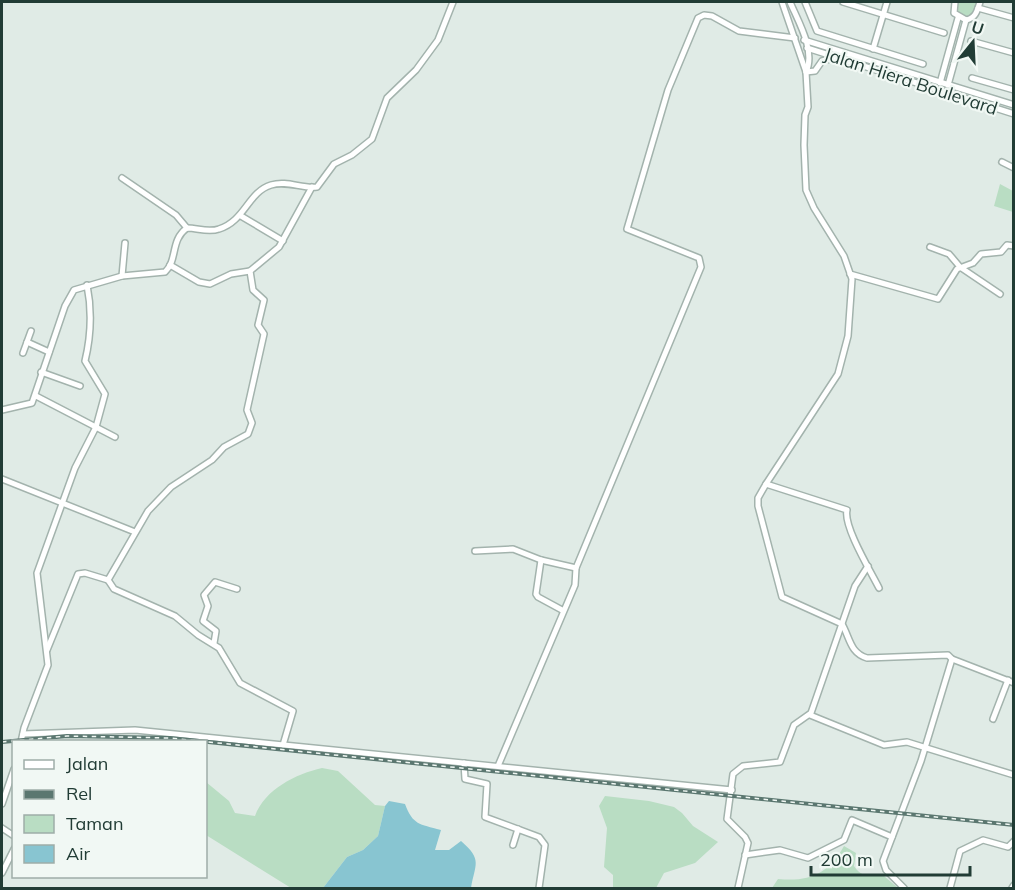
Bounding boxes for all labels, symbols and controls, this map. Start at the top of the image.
north arrow [943,12,1003,72]
text: U [969,16,986,39]
street label: Jalan Hiera Boulevard [821,42,1001,120]
legend [12,740,207,878]
text: Jalan [66,752,108,775]
text: Rel [66,782,92,805]
text: Taman [66,812,123,835]
scale bar [811,839,970,877]
text: Air [66,842,91,865]
text: 200 m [820,848,873,871]

